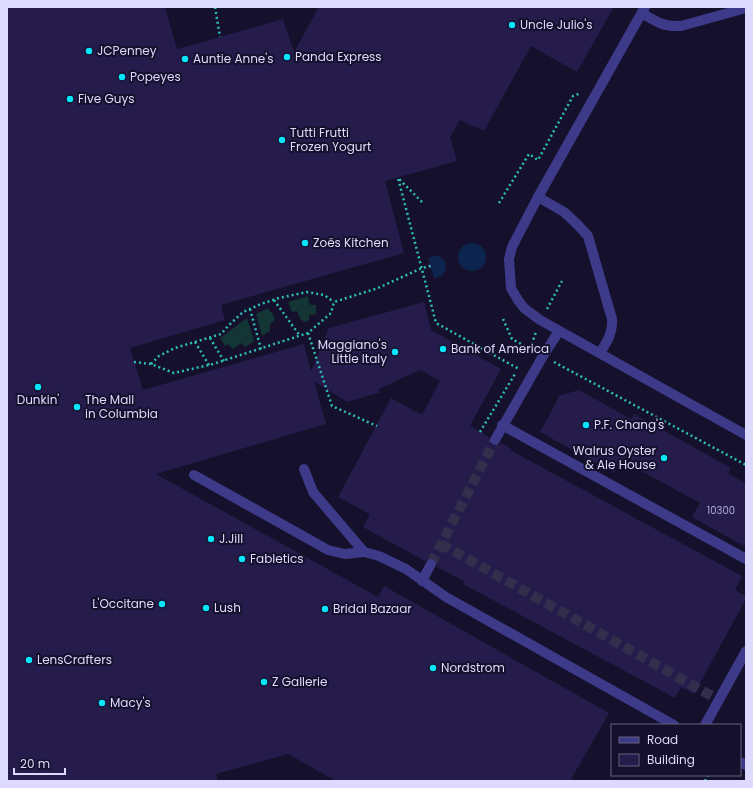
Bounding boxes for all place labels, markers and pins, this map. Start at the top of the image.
place label: Uncle Julio's [520,16,592,33]
marker: Uncle Julio's [507,20,517,30]
place label: JCPenney [97,42,157,59]
marker: JCPenney [84,46,94,56]
place label: Panda Express [295,48,382,65]
place label: Auntie Anne's [193,50,273,67]
marker: Panda Express [282,52,292,62]
marker: Auntie Anne's [180,54,190,64]
place label: Popeyes [130,68,181,85]
marker: Popeyes [117,72,127,82]
place label: Five Guys [78,90,134,107]
marker: Five Guys [65,94,75,104]
place label: Tutti Frutti Frozen Yogurt [290,124,371,155]
marker: Tutti Frutti Frozen Yogurt [277,135,287,145]
place label: Zoës Kitchen [313,234,389,251]
marker: Zoës Kitchen [300,238,310,248]
place label: Maggiano's Little Italy [318,336,387,367]
place label: Bank of America [451,340,549,357]
marker: Bank of America [438,344,448,354]
marker: Maggiano's Little Italy [390,347,400,357]
marker: Dunkin' [33,382,43,392]
place label: Dunkin' [17,391,59,408]
place label: The Mall in Columbia [85,391,158,422]
marker: The Mall in Columbia [72,402,82,412]
place label: P.F. Chang's [594,416,664,433]
marker: P.F. Chang's [581,420,591,430]
place label: Walrus Oyster & Ale House [573,442,657,473]
marker: Walrus Oyster & Ale House [659,453,669,463]
place label: J.Jill [219,530,243,547]
marker: J.Jill [206,534,216,544]
place label: Fabletics [250,550,304,567]
marker: Fabletics [237,554,247,564]
place label: L'Occitane [92,595,154,612]
marker: L'Occitane [157,599,167,609]
place label: Lush [214,599,241,616]
place label: Bridal Bazaar [333,600,412,617]
marker: Lush [201,603,211,613]
marker: Bridal Bazaar [320,604,330,614]
place label: LensCrafters [37,651,112,668]
marker: LensCrafters [24,655,34,665]
place label: Nordstrom [441,659,505,676]
marker: Nordstrom [428,663,438,673]
place label: Z Gallerie [272,673,327,690]
marker: Z Gallerie [259,677,269,687]
place label: Macy's [110,694,151,711]
marker: Macy's [97,698,107,708]

